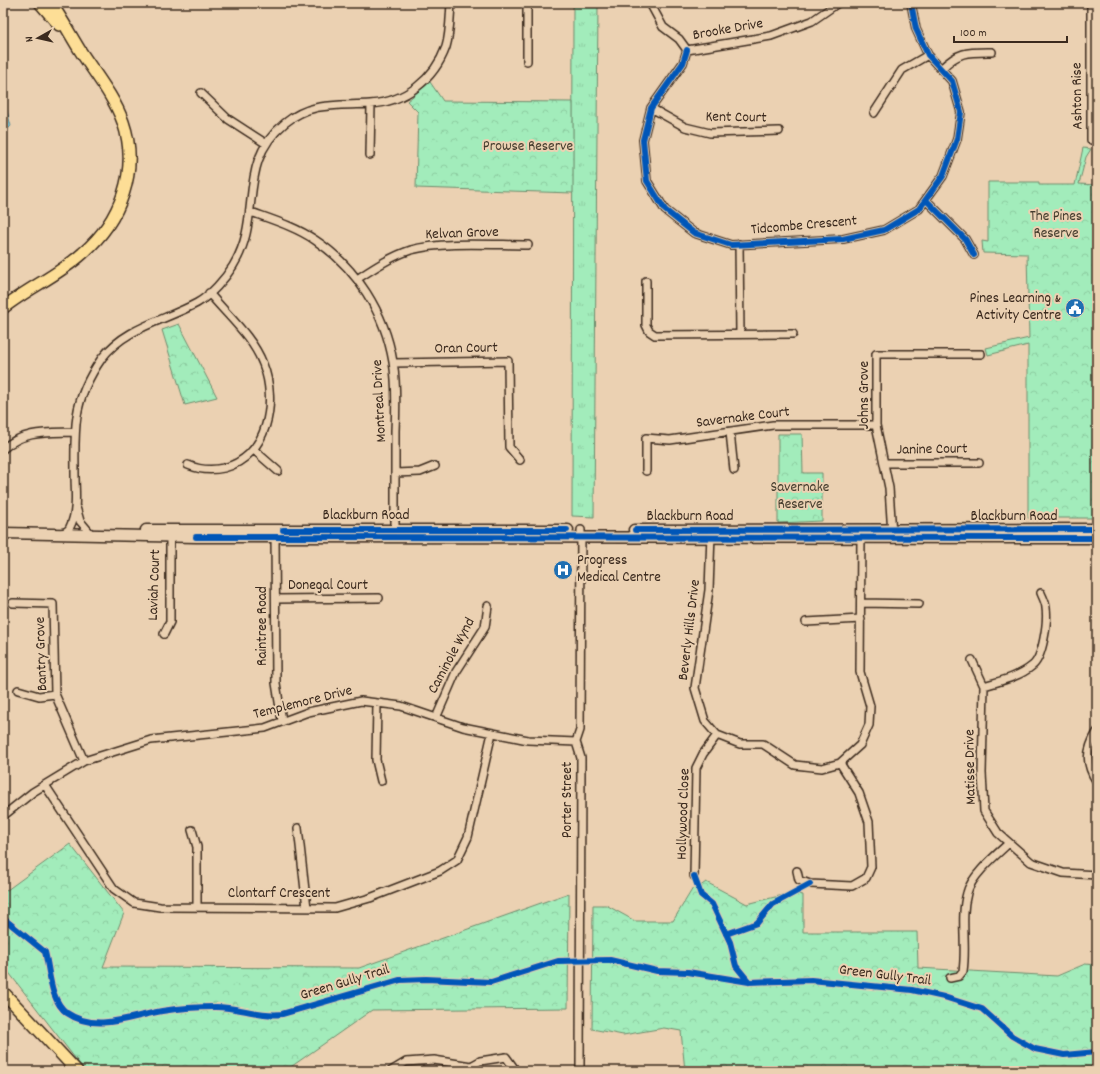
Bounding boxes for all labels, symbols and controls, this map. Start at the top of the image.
street label: Brooke Drive [691,13,765,47]
north arrow [18,18,58,58]
scale bar [954,18,1067,44]
text: 100 m [960,25,987,42]
text: N [22,35,38,43]
street label: Ashton Rise [1066,62,1090,130]
street label: Kent Court [705,106,767,130]
park label: Prowse Reserve [483,136,574,158]
park label: The Pines Reserve [1030,206,1082,245]
street label: Tidcombe Crescent [750,210,858,242]
street label: Kelvan Grove [425,222,499,246]
place label: Pines Learning & Activity Centre [970,288,1061,327]
public building icon: Pines Learning & Activity Centre [1064,297,1086,319]
street label: Oran Court [434,337,498,361]
street label: Montreal Drive [367,359,393,443]
street label: Johns Grove [854,360,876,429]
street label: Savernake Court [695,401,791,435]
street label: Janine Court [896,438,968,462]
park label: Savernake Reserve [771,477,830,516]
street label: Blackburn Road [323,505,409,527]
street label: Blackburn Road [647,506,733,528]
street label: Blackburn Road [971,506,1057,528]
street label: Laviah Court [143,549,167,621]
place label: Progress Medical Centre [577,550,661,589]
hospital icon: Progress Medical Centre [552,559,574,581]
street label: Donegal Court [288,575,369,597]
street label: Beverly Hills Drive [673,578,707,682]
street label: Raintree Road [252,586,274,666]
street label: Caminole Wynd [423,614,481,698]
street label: Bantry Grove [30,616,54,692]
street label: Templemore Drive [251,680,355,726]
street label: Matisse Drive [959,729,983,805]
street label: Porter Street [557,761,579,838]
street label: Hollywood Close [671,767,697,860]
street label: Clontarf Crescent [228,883,331,905]
street label: Green Gully Trail [298,959,393,1007]
street label: Green Gully Trail [838,959,933,993]

